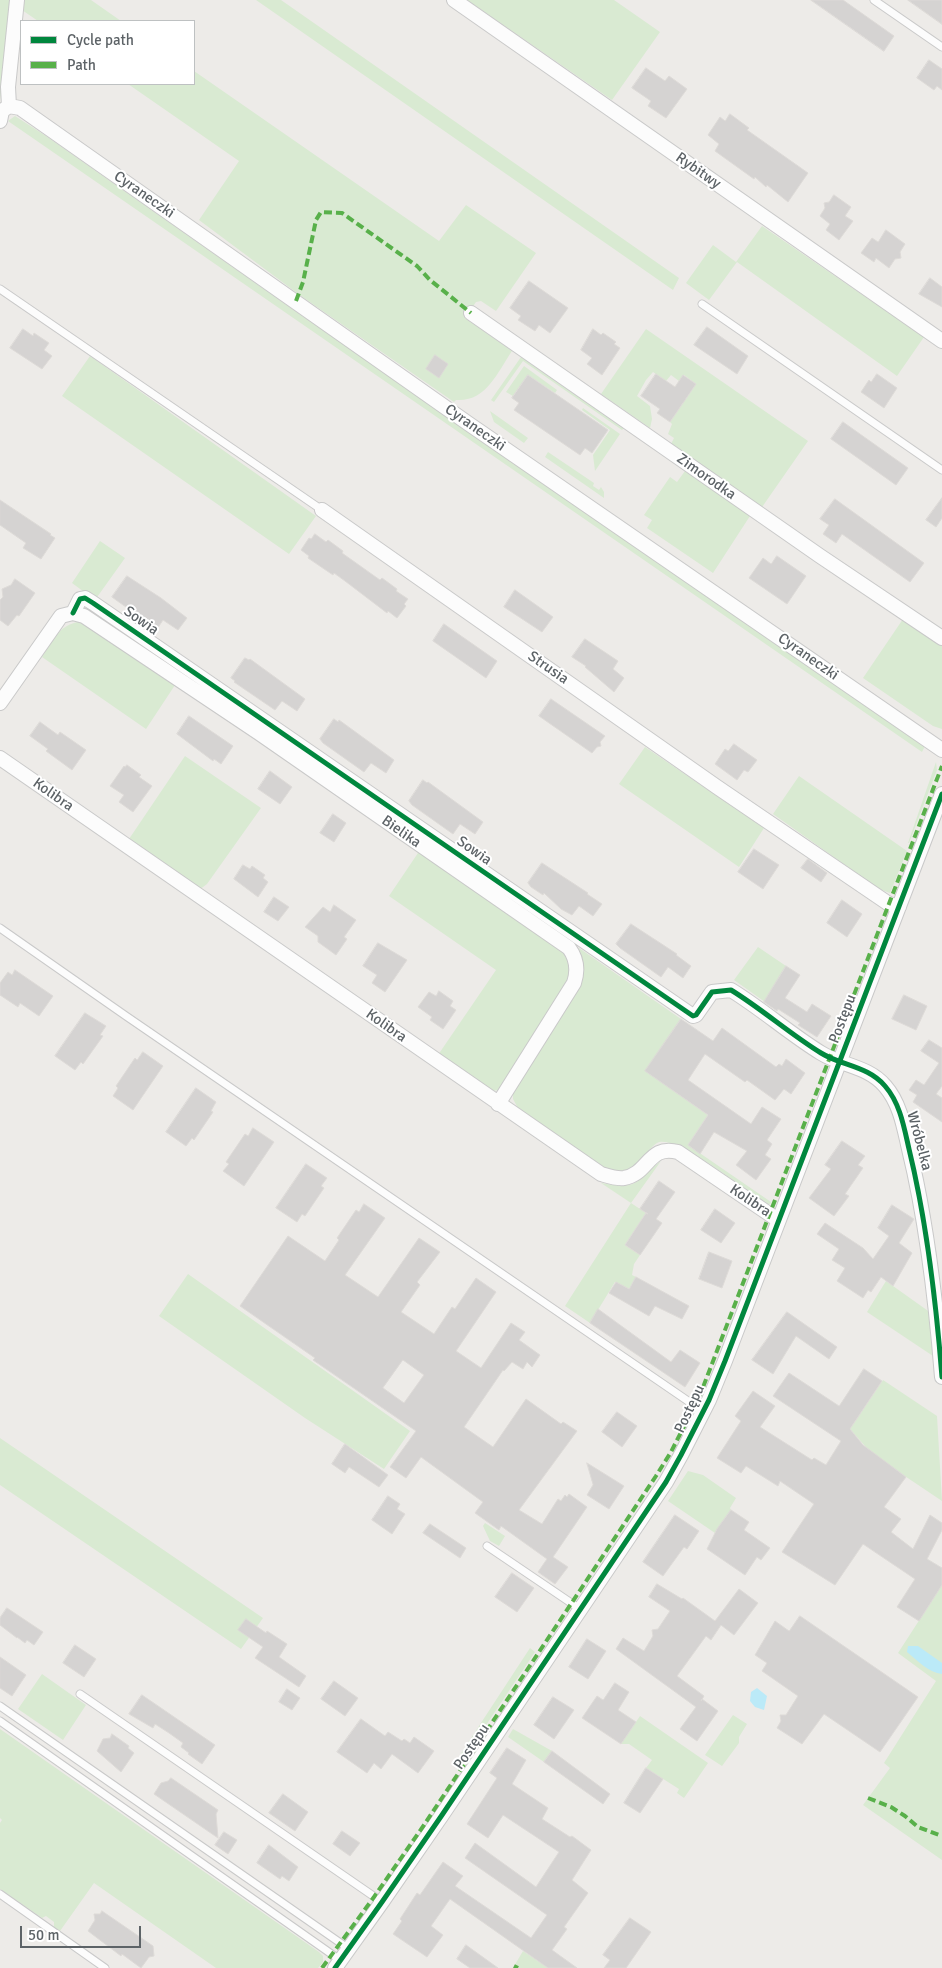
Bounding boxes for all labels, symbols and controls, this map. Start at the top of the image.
legend [20,20,195,85]
text: Cycle path [67,31,134,49]
text: Path [67,56,96,74]
street label: Rybitwy [672,149,724,193]
street label: Cyraneczki [110,168,178,222]
street label: Cyraneczki [441,401,509,455]
street label: Zimorodka [673,450,739,504]
street label: Sowia [120,603,162,639]
street label: Cyraneczki [774,630,842,684]
street label: Strusia [524,648,572,688]
street label: Kolibra [29,774,77,816]
street label: Bielika [378,812,424,852]
street label: Sowia [453,833,495,869]
street label: Postępu [825,992,861,1046]
street label: Kolibra [362,1005,410,1047]
street label: Wróbelka [902,1109,936,1173]
street label: Kolibra [726,1181,774,1221]
street label: Postępu [671,1382,709,1436]
street label: Postępu [450,1721,494,1773]
scale bar [22,1916,144,1948]
text: 50 m [28,1926,59,1944]

